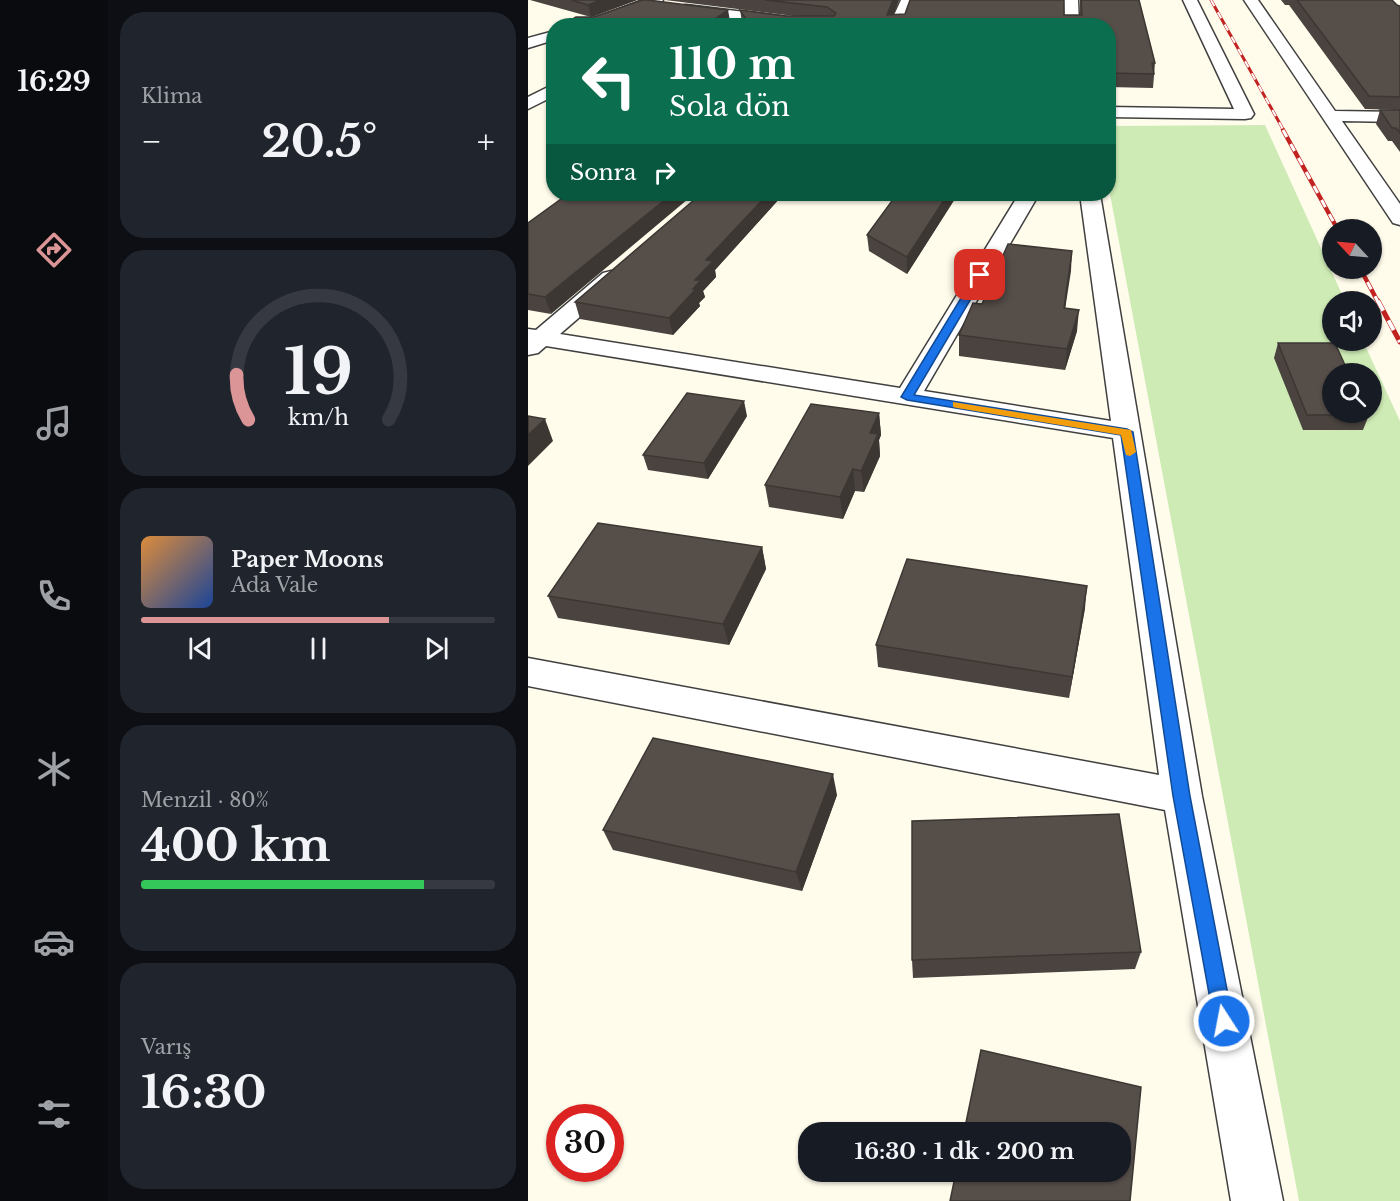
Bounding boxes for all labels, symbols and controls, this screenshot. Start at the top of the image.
text: 110 m [669,38,795,90]
icon: left [570,42,648,120]
text: 16:29 [17,65,91,98]
text: Klima [141,84,202,108]
text: Sola dön [669,90,790,123]
text: 20.5° [261,113,377,169]
text: − [141,121,162,162]
text: + [477,121,495,162]
icon: right [648,156,681,189]
text: Sonra [570,159,636,186]
north arrow [1322,219,1382,279]
map controls [1322,219,1382,423]
icon: directions [33,229,75,271]
pin [954,249,1005,300]
icon: arrive [963,258,996,291]
button: sound [1322,291,1382,351]
text: 19 [283,333,353,411]
button: search [1322,363,1382,423]
icon: music [33,402,75,444]
text: km/h [288,404,349,431]
text: Paper Moons [231,546,384,573]
text: Ada Vale [231,573,318,597]
icon: phone [33,575,75,617]
icon: previous [184,632,217,665]
icon: pause [302,632,335,665]
icon: next [420,632,453,665]
icon: climate [33,748,75,790]
text: Menzil · 80% [141,788,269,812]
text: 400 km [141,817,330,873]
icon: car [33,921,75,963]
position arrow [1192,989,1256,1053]
text: Varış [141,1035,191,1059]
text: 16:30 [141,1064,266,1120]
icon: filters [33,1093,75,1135]
speed limit sign: 30 [546,1104,624,1182]
text: 16:30 · 1 dk · 200 m [855,1138,1074,1165]

